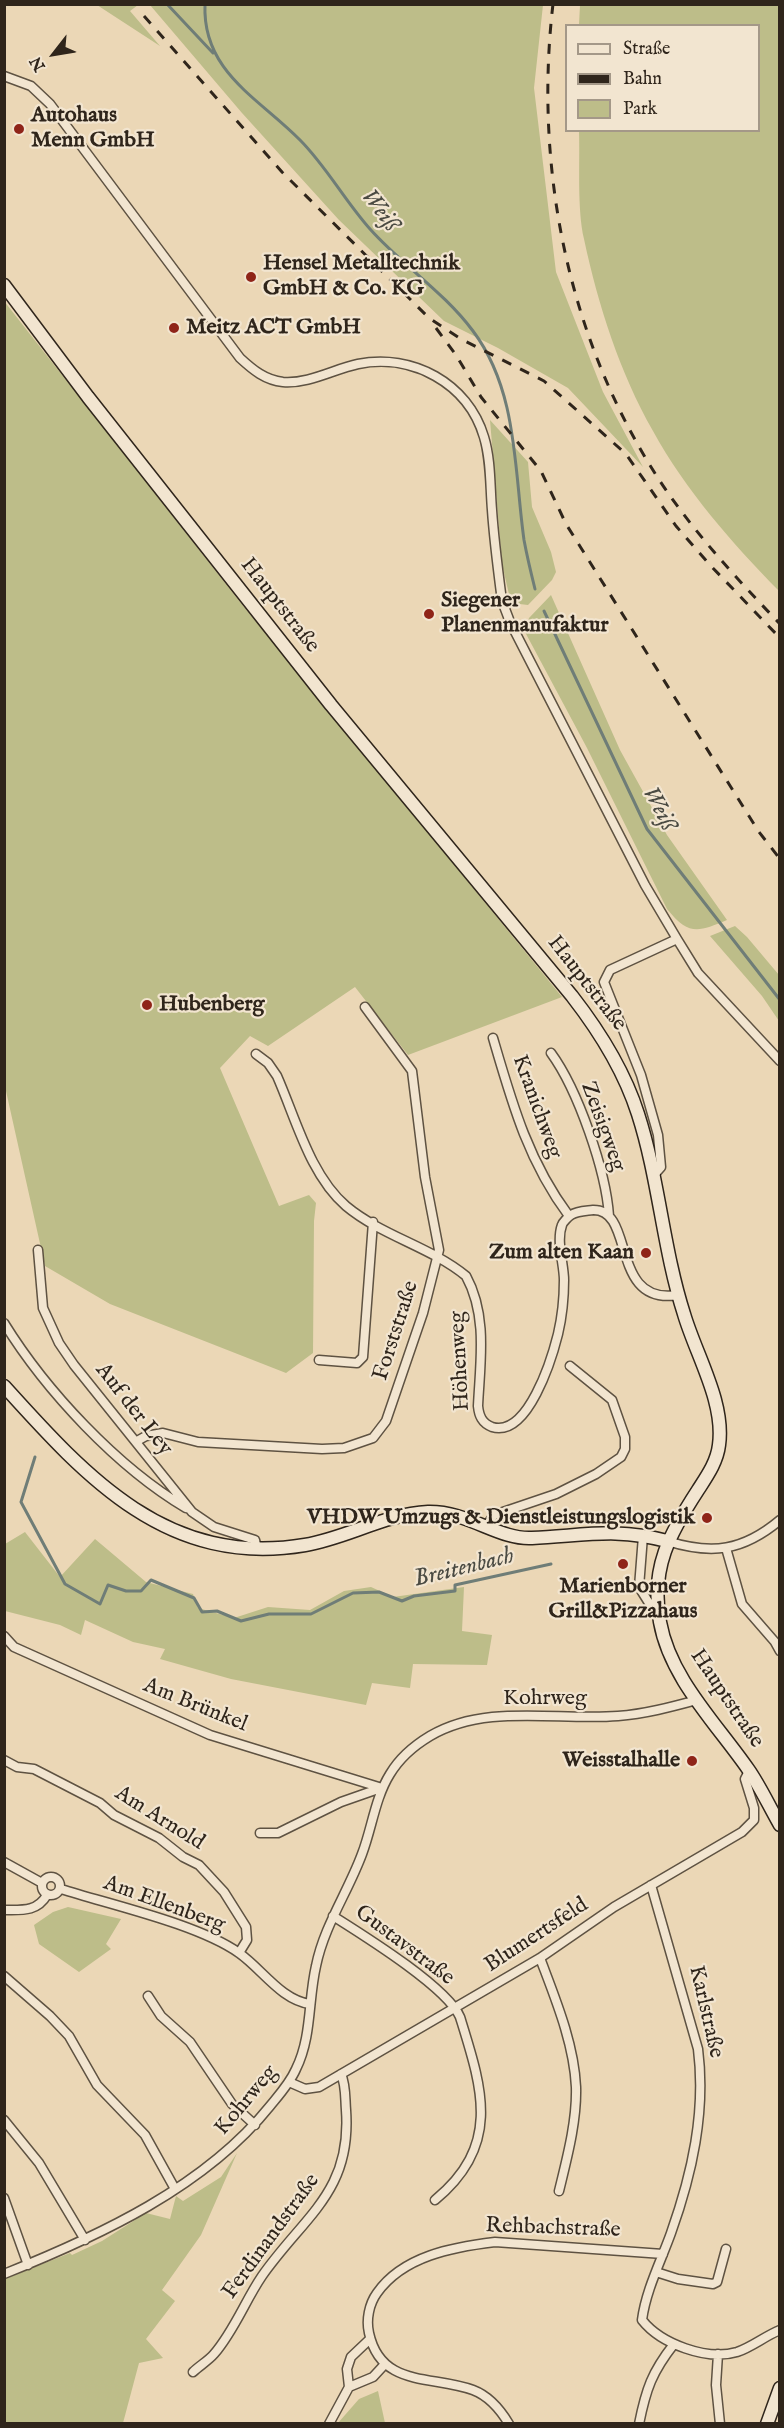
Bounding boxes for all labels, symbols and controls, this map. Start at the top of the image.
north arrow [24,24,84,84]
legend [565,24,760,132]
text: Straße [623,38,670,61]
text: N [26,52,51,74]
text: Bahn [623,68,662,91]
text: Park [623,98,657,121]
place label: Autohaus Menn GmbH [31,103,155,154]
marker: Autohaus Menn GmbH [12,122,26,136]
water label: Weiß [353,184,405,238]
place label: Hensel Metalltechnik GmbH & Co. KG [263,251,460,302]
marker: Hensel Metalltechnik GmbH & Co. KG [244,270,258,284]
place label: Meitz ACT GmbH [186,315,361,341]
marker: Meitz ACT GmbH [167,321,181,335]
street label: Hauptstraße [234,553,324,659]
place label: Siegener Planenmanufaktur [441,588,609,640]
marker: Siegener Planenmanufaktur [422,607,436,621]
water label: Weiß [634,782,682,836]
street label: Hauptstraße [541,931,631,1037]
place label: Hubenberg [159,992,264,1018]
marker: Hubenberg [140,998,154,1012]
street label: Kranichweg [505,1052,567,1162]
street label: Zeisigweg [574,1078,630,1176]
place label: Zum alten Kaan [489,1240,634,1266]
marker: Zum alten Kaan [639,1246,653,1260]
street label: Forststraße [368,1278,426,1384]
street label: Höhenweg [445,1310,477,1412]
street label: Auf der Ley [89,1358,177,1462]
place label: VHDW Umzugs & Dienstleistungslogistik [307,1505,695,1531]
marker: VHDW Umzugs & Dienstleistungslogistik [700,1511,714,1525]
water label: Breitenbach [411,1543,517,1595]
marker: Marienborner Grill&Pizzahaus [616,1557,630,1571]
place label: Marienborner Grill&Pizzahaus [549,1574,697,1626]
street label: Hauptstraße [683,1645,769,1753]
street label: Am Brünkel [139,1673,251,1739]
street label: Kohrweg [503,1686,587,1712]
place label: Weisstalhalle [562,1748,680,1774]
marker: Weisstalhalle [685,1754,699,1768]
street label: Am Arnold [109,1781,209,1857]
street label: Am Ellenberg [100,1871,228,1939]
street label: Blumertsfeld [480,1893,594,1979]
street label: Gustavstraße [349,1900,459,1992]
street label: Karlstraße [682,1963,728,2061]
street label: Kohrweg [210,2060,284,2142]
street label: Ferdinandstraße [218,2169,326,2305]
street label: Rehbachstraße [485,2213,621,2245]

